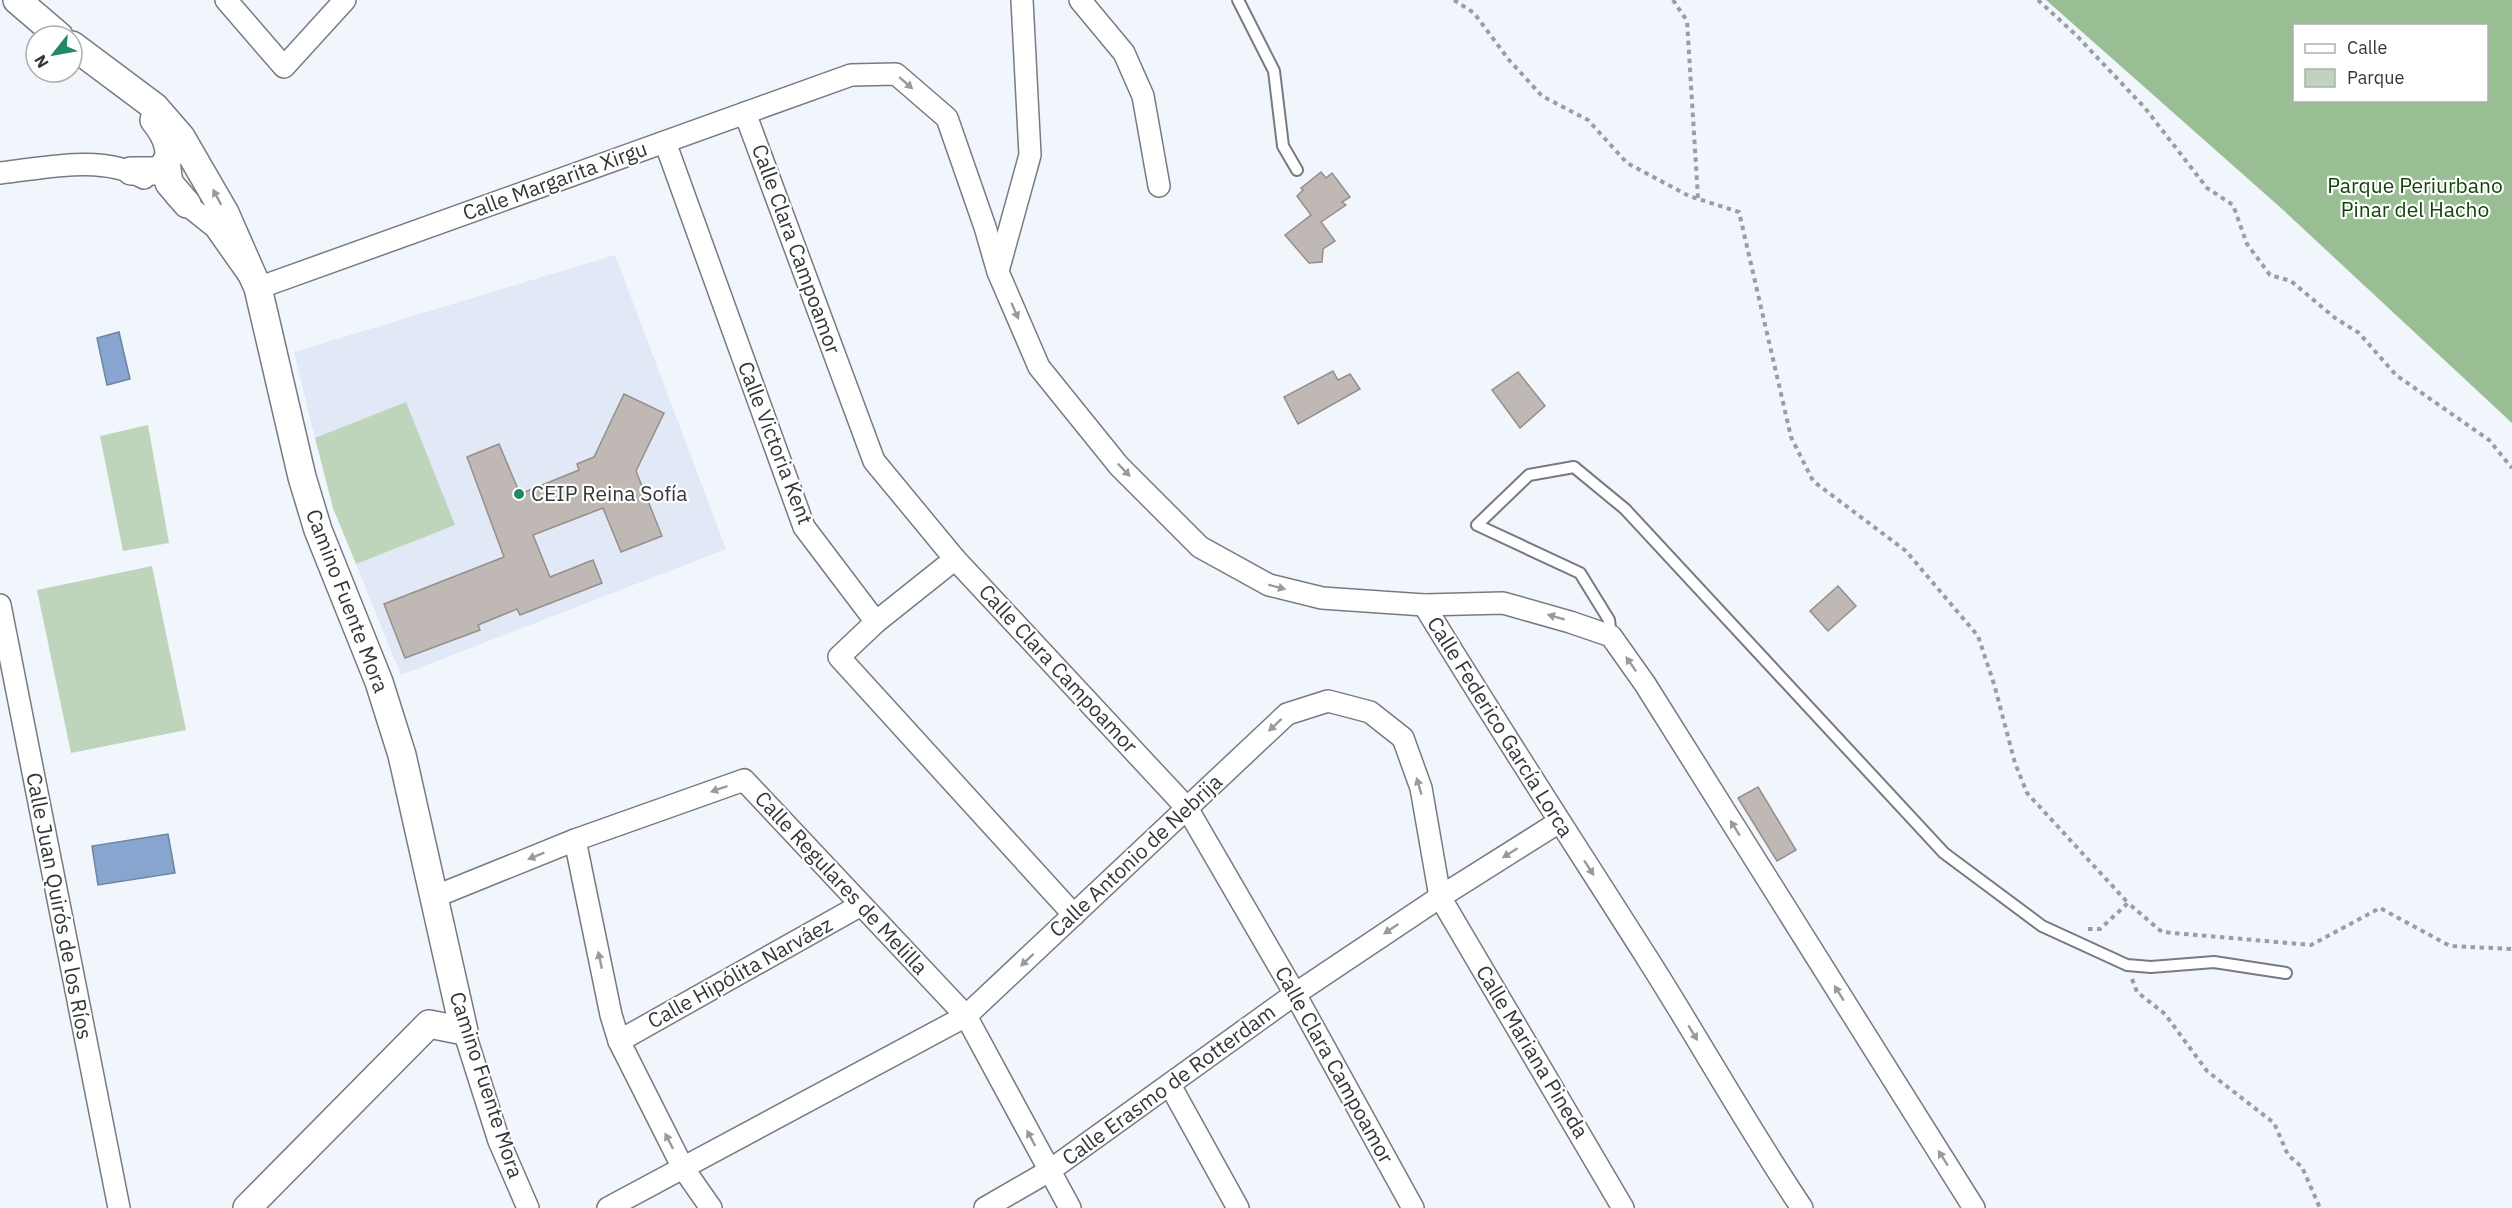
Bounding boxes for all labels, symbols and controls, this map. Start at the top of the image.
north arrow [24,24,84,84]
legend [2293,24,2488,102]
text: Calle [2347,36,2387,59]
text: N [30,52,53,72]
text: Parque [2347,66,2405,89]
one-way arrow [898,76,913,89]
street label: Calle Margarita Xirgu [458,134,651,226]
street label: Calle Clara Campoamor [746,140,848,358]
park label: Parque Periurbano Pinar del Hacho [2327,171,2503,223]
one-way arrow [212,188,222,205]
one-way arrow [1010,302,1019,319]
street label: Calle Victoria Kent [732,357,820,528]
one-way arrow [1117,463,1131,478]
place label: CEIP Reina Sofía [531,479,687,507]
marker: CEIP Reina Sofía [512,487,526,501]
street label: Camino Fuente Mora [300,505,396,696]
street label: Calle Clara Campoamor [973,578,1145,759]
one-way arrow [1268,583,1286,592]
street label: Calle Federico García Lorca [1421,611,1580,842]
one-way arrow [1547,612,1565,622]
one-way arrow [1625,656,1637,672]
one-way arrow [1268,718,1283,732]
street label: Calle Antonio de Nebrija [1043,768,1228,943]
street label: Calle Juan Quirós de los Ríos [20,770,100,1042]
one-way arrow [1414,777,1423,795]
street label: Calle Regulares de Melilla [749,784,934,980]
one-way arrow [710,785,728,795]
one-way arrow [1730,820,1741,836]
one-way arrow [1502,847,1518,858]
one-way arrow [526,851,544,861]
one-way arrow [1583,860,1594,876]
street label: Calle Hipólita Narváez [642,910,837,1035]
one-way arrow [1383,924,1400,935]
one-way arrow [595,950,604,969]
one-way arrow [1020,952,1034,966]
street label: Calle Mariana Pineda [1470,960,1596,1143]
street label: Calle Clara Campoamor [1269,961,1401,1168]
one-way arrow [1834,985,1845,1001]
street label: Camino Fuente Mora [444,988,530,1182]
street label: Calle Erasmo de Rotterdam [1056,997,1281,1171]
one-way arrow [1687,1025,1698,1041]
one-way arrow [1027,1130,1036,1147]
one-way arrow [664,1132,673,1149]
one-way arrow [1937,1150,1948,1167]

